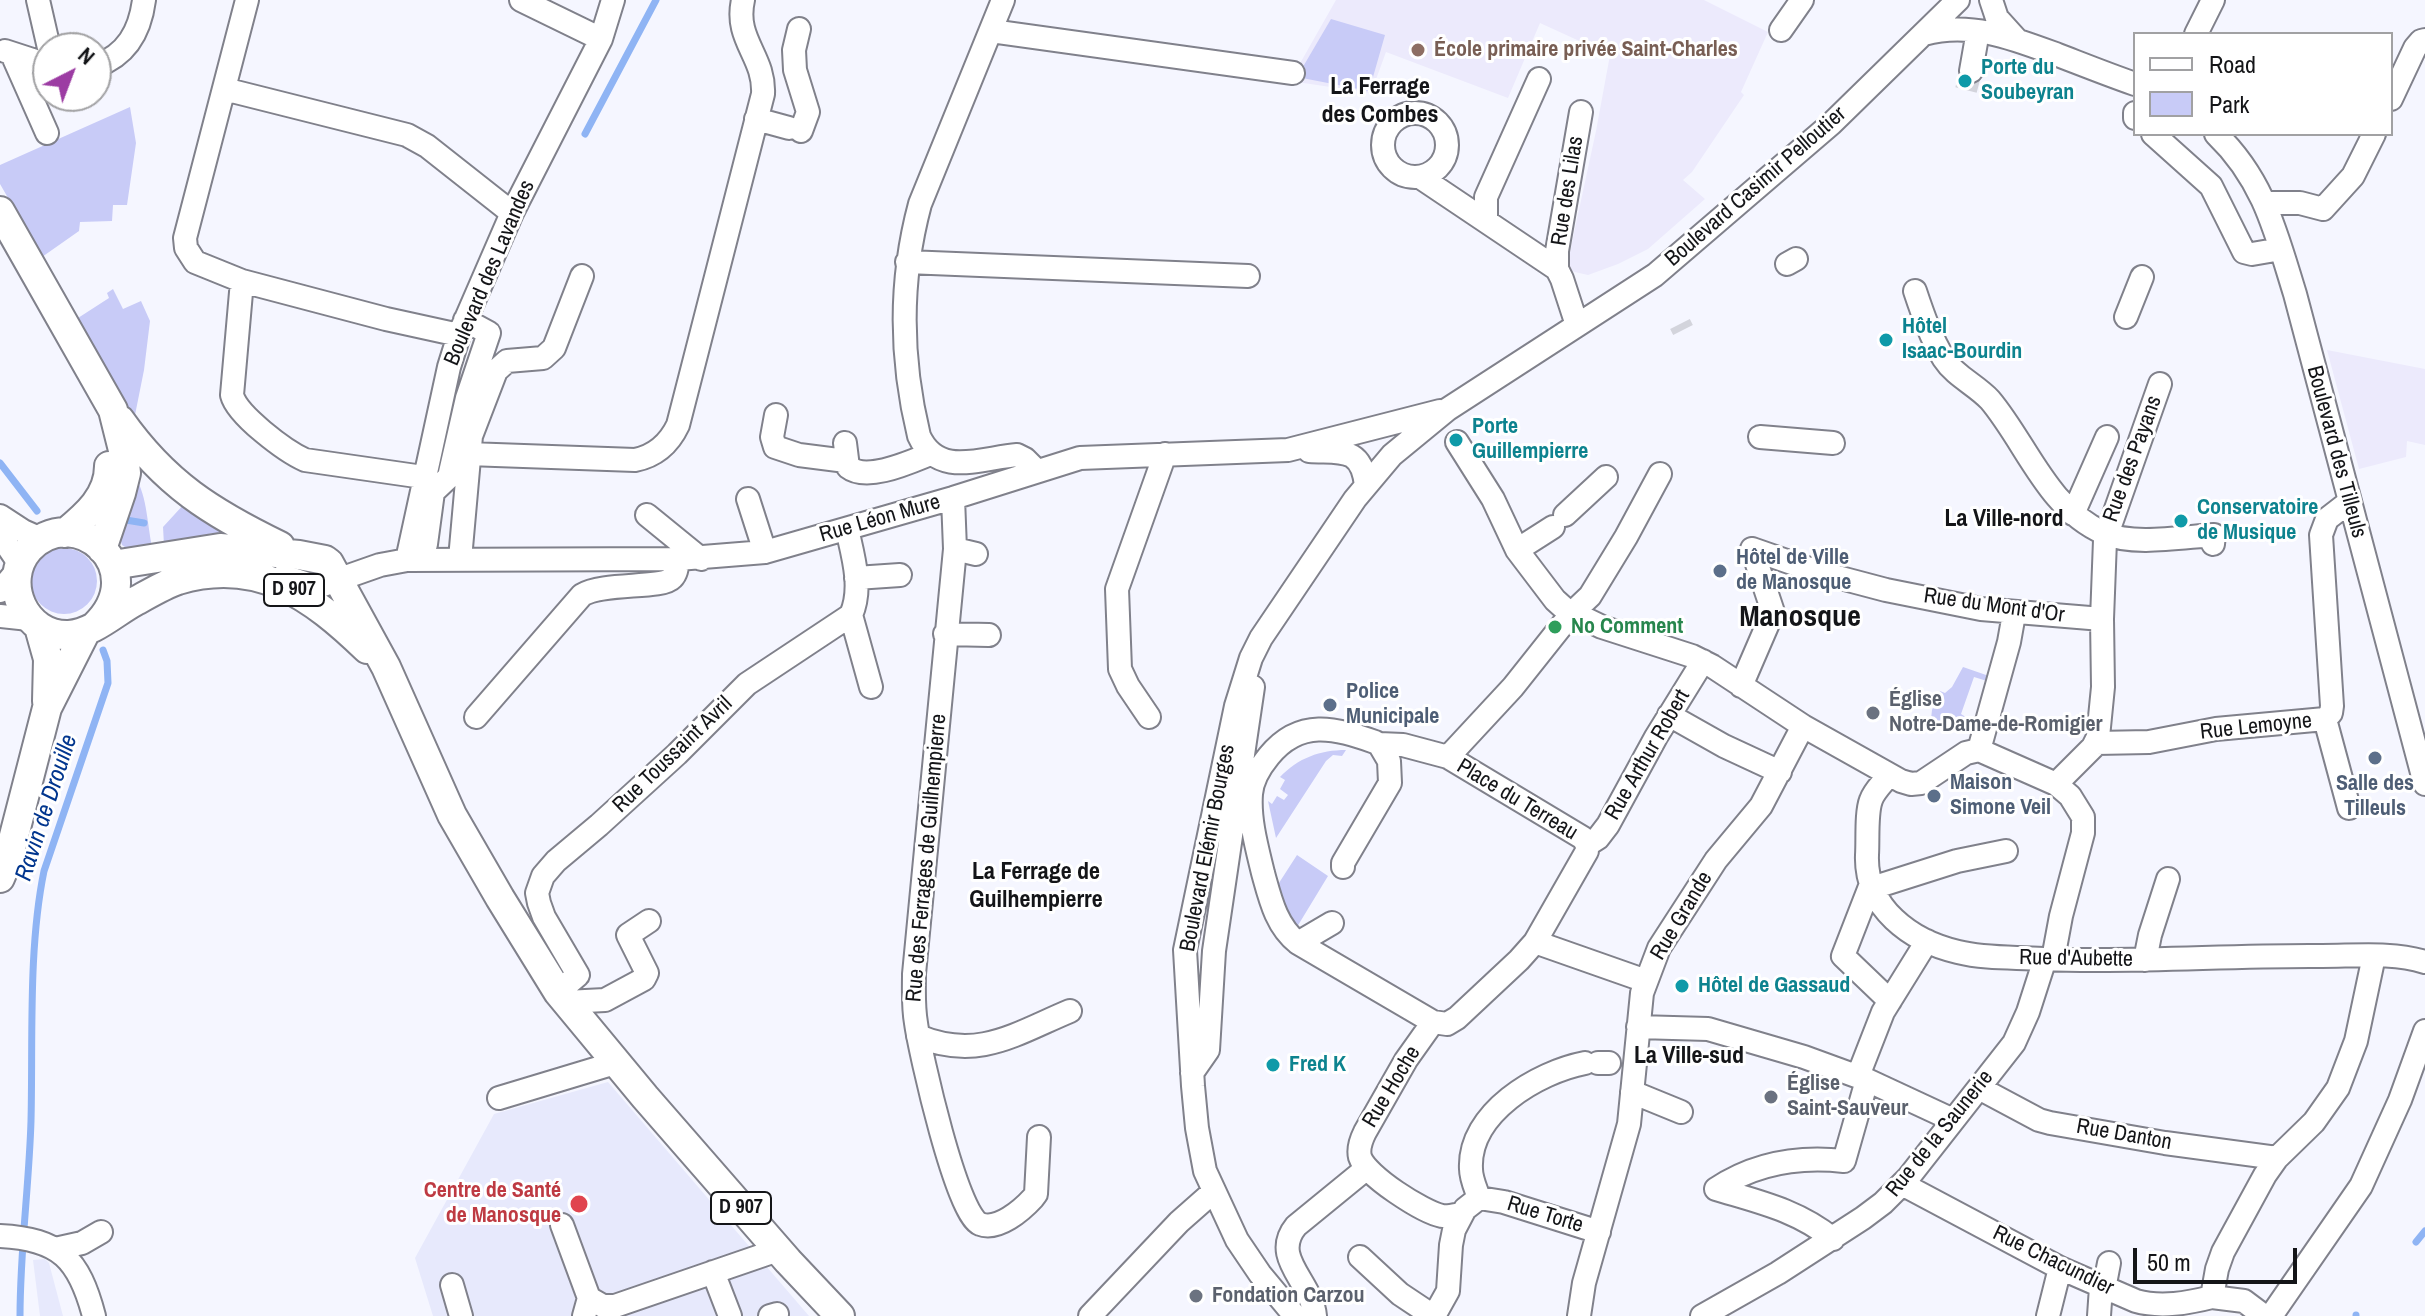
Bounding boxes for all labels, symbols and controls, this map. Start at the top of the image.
north arrow [32,32,112,112]
legend [2133,32,2393,136]
place label: École primaire privée Saint-Charles [1434,37,1738,63]
text: N [72,40,102,71]
marker: École primaire privée Saint-Charles [1409,41,1427,59]
text: Road [2209,48,2256,80]
place label: Porte du Soubeyran [1981,55,2074,106]
marker: Porte du Soubeyran [1956,72,1974,90]
district label: La Ferrage des Combes [1321,74,1439,130]
text: Park [2209,88,2249,120]
street label: Boulevard Casimir Pelloutier [1660,101,1852,273]
street label: Rue des Lilas [1546,134,1590,248]
street label: Boulevard des Lavandes [439,176,541,370]
place label: Hôtel Isaac-Bourdin [1902,314,2022,366]
marker: Hôtel Isaac-Bourdin [1877,331,1895,349]
street label: Boulevard des Tilleuls [2300,363,2372,541]
street label: Rue des Payans [2098,392,2168,526]
place label: Porte Guillempierre [1472,414,1588,466]
marker: Porte Guillempierre [1447,431,1465,449]
street label: Rue Léon Mure [817,489,943,549]
place label: Conservatoire de Musique [2197,495,2318,546]
district label: La Ville-nord [1945,506,2063,534]
marker: Conservatoire de Musique [2172,512,2190,530]
place label: Hôtel de Ville de Manosque [1736,545,1851,596]
marker: Hôtel de Ville de Manosque [1711,562,1729,580]
road number: D 907 [264,574,324,606]
street label: Rue du Mont d'Or [1922,583,2066,629]
district label: Manosque [1739,600,1861,636]
place label: No Comment [1571,614,1683,640]
marker: No Comment [1546,618,1564,636]
place label: Police Municipale [1346,679,1439,730]
street label: Rue Arthur Robert [1600,685,1696,825]
place label: Église Notre-Dame-de-Romigier [1889,687,2102,738]
street label: Rue Toussaint Avril [608,691,738,819]
marker: Police Municipale [1321,696,1339,714]
marker: Église Notre-Dame-de-Romigier [1864,704,1882,722]
street label: Rue Lemoyne [2199,708,2313,746]
street label: Rue des Ferrages de Guilhempierre [901,713,953,1003]
water label: Ravin de Drouille [10,731,84,885]
street label: Boulevard Elémir Bourges [1175,742,1241,954]
marker: Salle des Tilleuls [2366,749,2384,767]
street label: Place du Terreau [1452,754,1582,846]
place label: Maison Simone Veil [1950,770,2051,822]
place label: Salle des Tilleuls [2336,771,2414,822]
marker: Maison Simone Veil [1925,787,1943,805]
district label: La Ferrage de Guilhempierre [969,859,1103,915]
street label: Rue Grande [1645,867,1719,965]
street label: Rue d'Aubette [2019,945,2133,973]
place label: Hôtel de Gassaud [1698,973,1850,999]
marker: Hôtel de Gassaud [1673,977,1691,995]
street label: Rue Hoche [1357,1042,1427,1132]
district label: La Ville-sud [1634,1043,1744,1071]
place label: Fred K [1289,1052,1346,1078]
marker: Fred K [1264,1056,1282,1074]
street label: Rue de la Saunerie [1881,1065,1999,1203]
place label: Église Saint-Sauveur [1787,1071,1908,1122]
marker: Église Saint-Sauveur [1762,1088,1780,1106]
street label: Rue Danton [2074,1114,2174,1156]
place label: Centre de Santé de Manosque [424,1178,561,1230]
street label: Rue Torte [1504,1191,1586,1239]
road number: D 907 [711,1192,771,1224]
marker: Centre de Santé de Manosque [568,1193,590,1215]
street label: Rue Chacundier [1988,1220,2118,1302]
scale bar [2137,1232,2301,1282]
text: 50 m [2147,1246,2191,1278]
place label: Fondation Carzou [1212,1283,1364,1309]
marker: Fondation Carzou [1187,1287,1205,1305]

